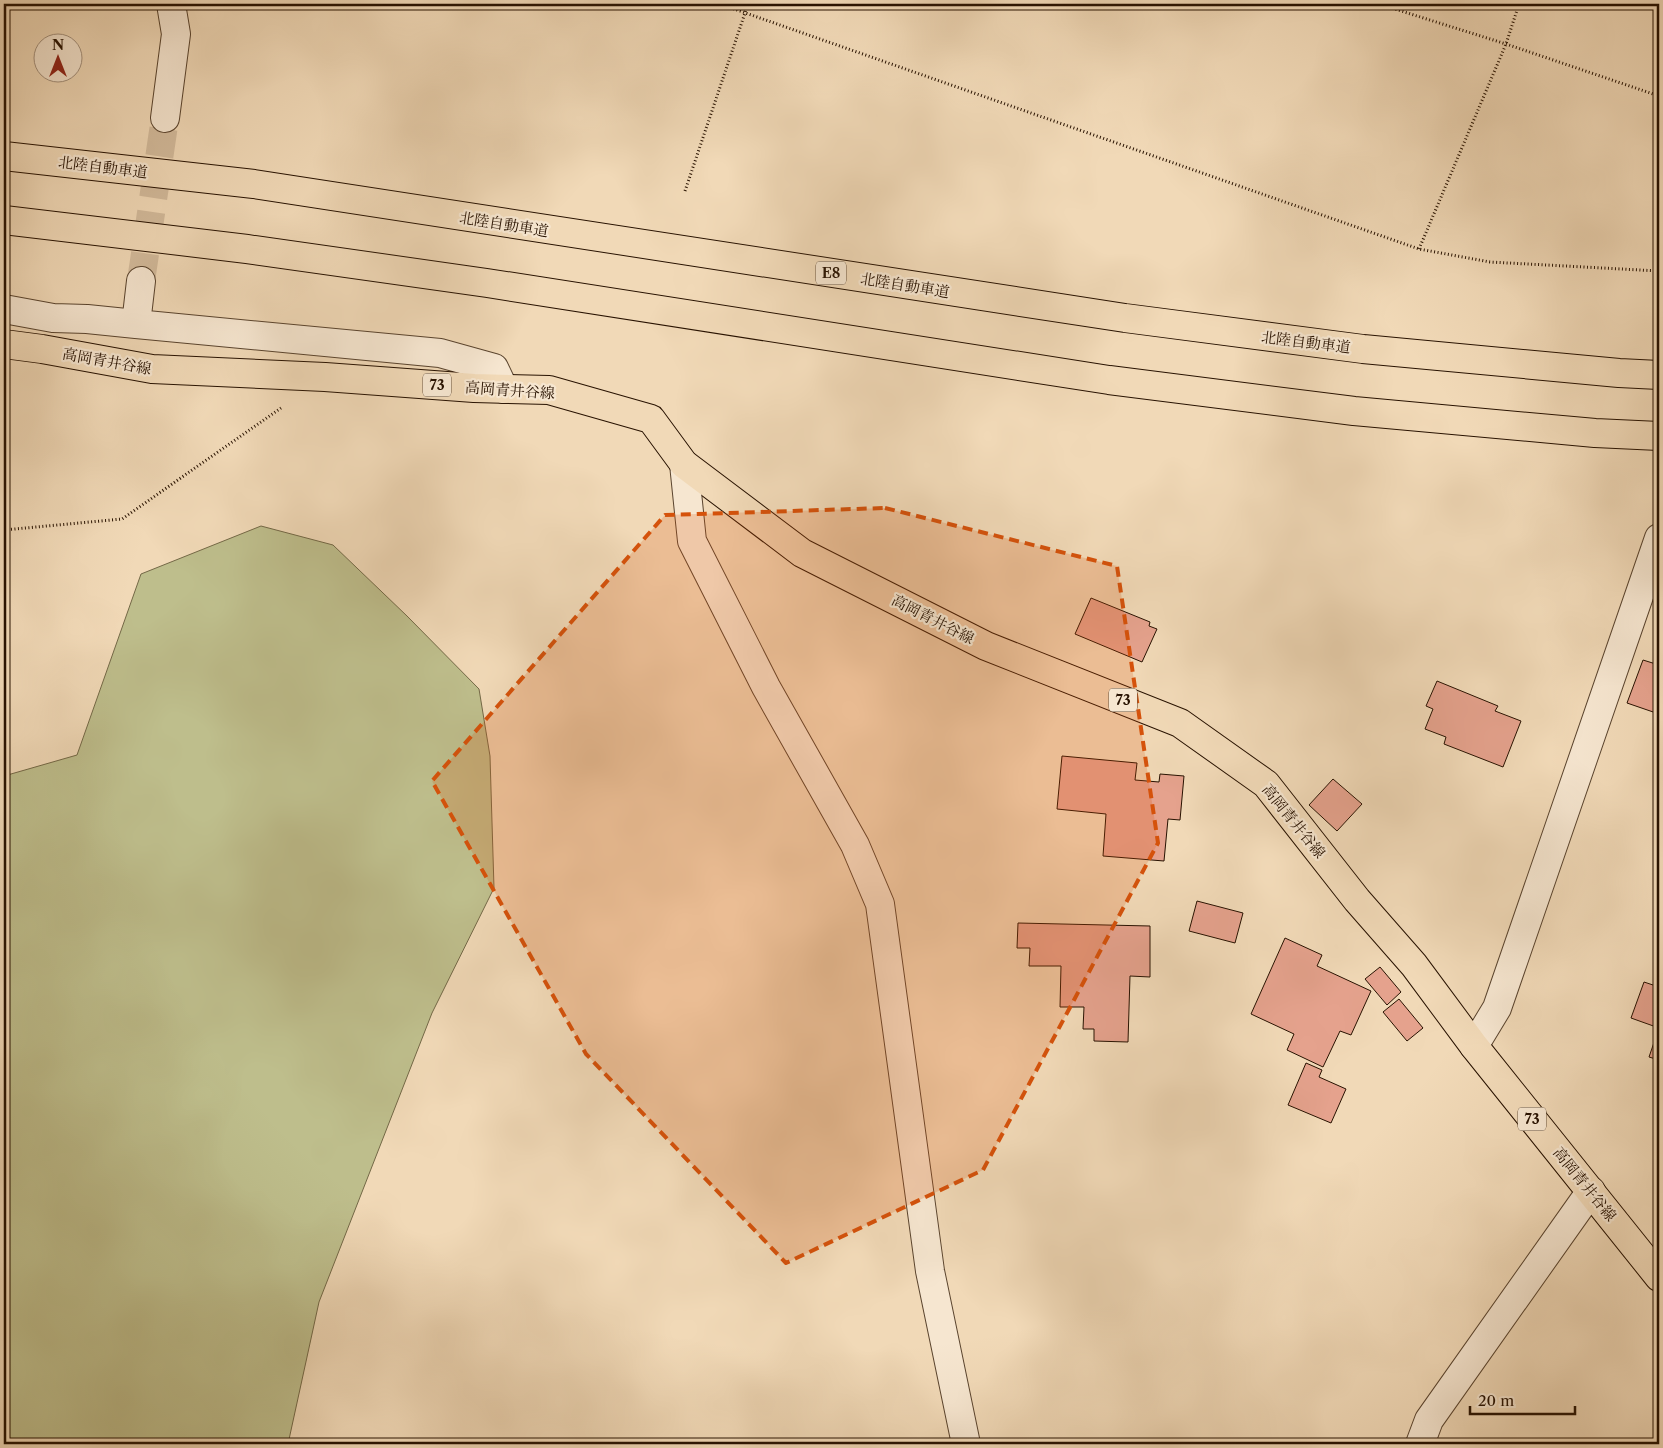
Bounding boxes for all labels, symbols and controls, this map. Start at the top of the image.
north arrow [32,32,82,82]
text: N [52,36,64,54]
street label: 北陸自動車道 [57,152,149,182]
street label: 北陸自動車道 [458,208,550,240]
road number: E8 [816,262,846,284]
street label: 北陸自動車道 [859,269,951,301]
street label: 北陸自動車道 [1260,327,1352,357]
street label: 高岡青井谷線 [61,344,153,378]
road number: 73 [423,374,451,396]
street label: 高岡青井谷線 [464,377,556,403]
street label: 高岡青井谷線 [889,590,977,648]
road number: 73 [1109,688,1137,712]
street label: 高岡青井谷線 [1258,780,1330,862]
road number: 73 [1518,1108,1546,1130]
street label: 高岡青井谷線 [1549,1143,1621,1225]
scale bar [1470,1383,1576,1415]
text: 20 m [1478,1391,1514,1410]

